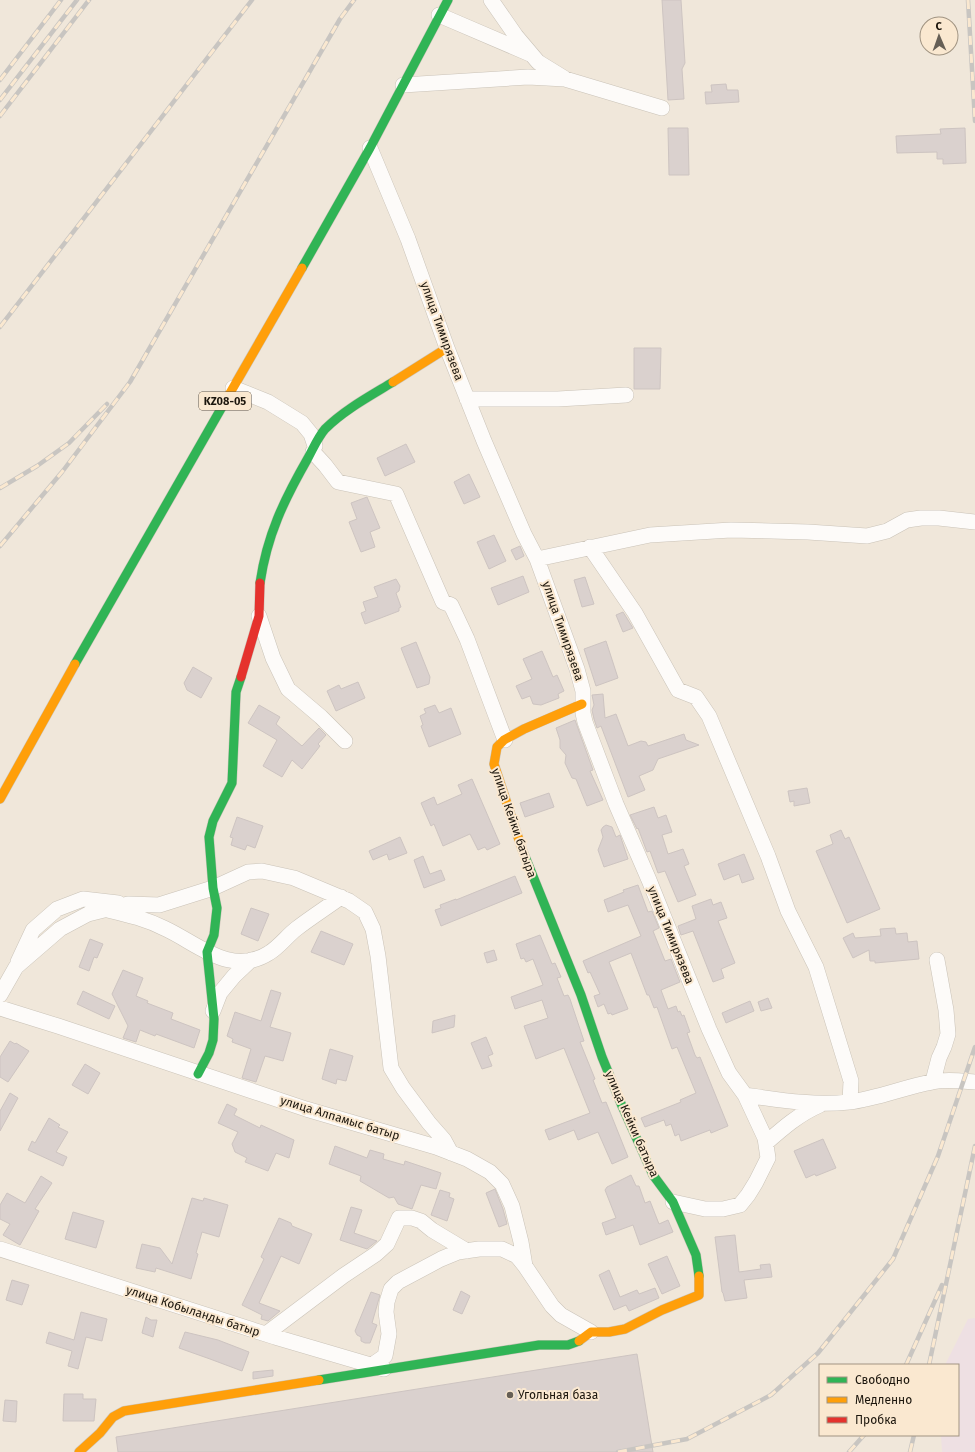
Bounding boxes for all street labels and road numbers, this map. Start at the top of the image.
street label: улица Тимирязева [418,280,466,382]
road number: KZ08-05 [199,392,251,410]
street label: улица Тимирязева [539,579,587,683]
street label: улица Кейки батыра [489,766,539,880]
street label: улица Тимирязева [645,884,697,986]
street label: улица Кейки батыра [602,1069,662,1179]
street label: улица Алпамыс батыр [279,1093,401,1143]
street label: улица Кобыланды батыр [124,1283,262,1339]

